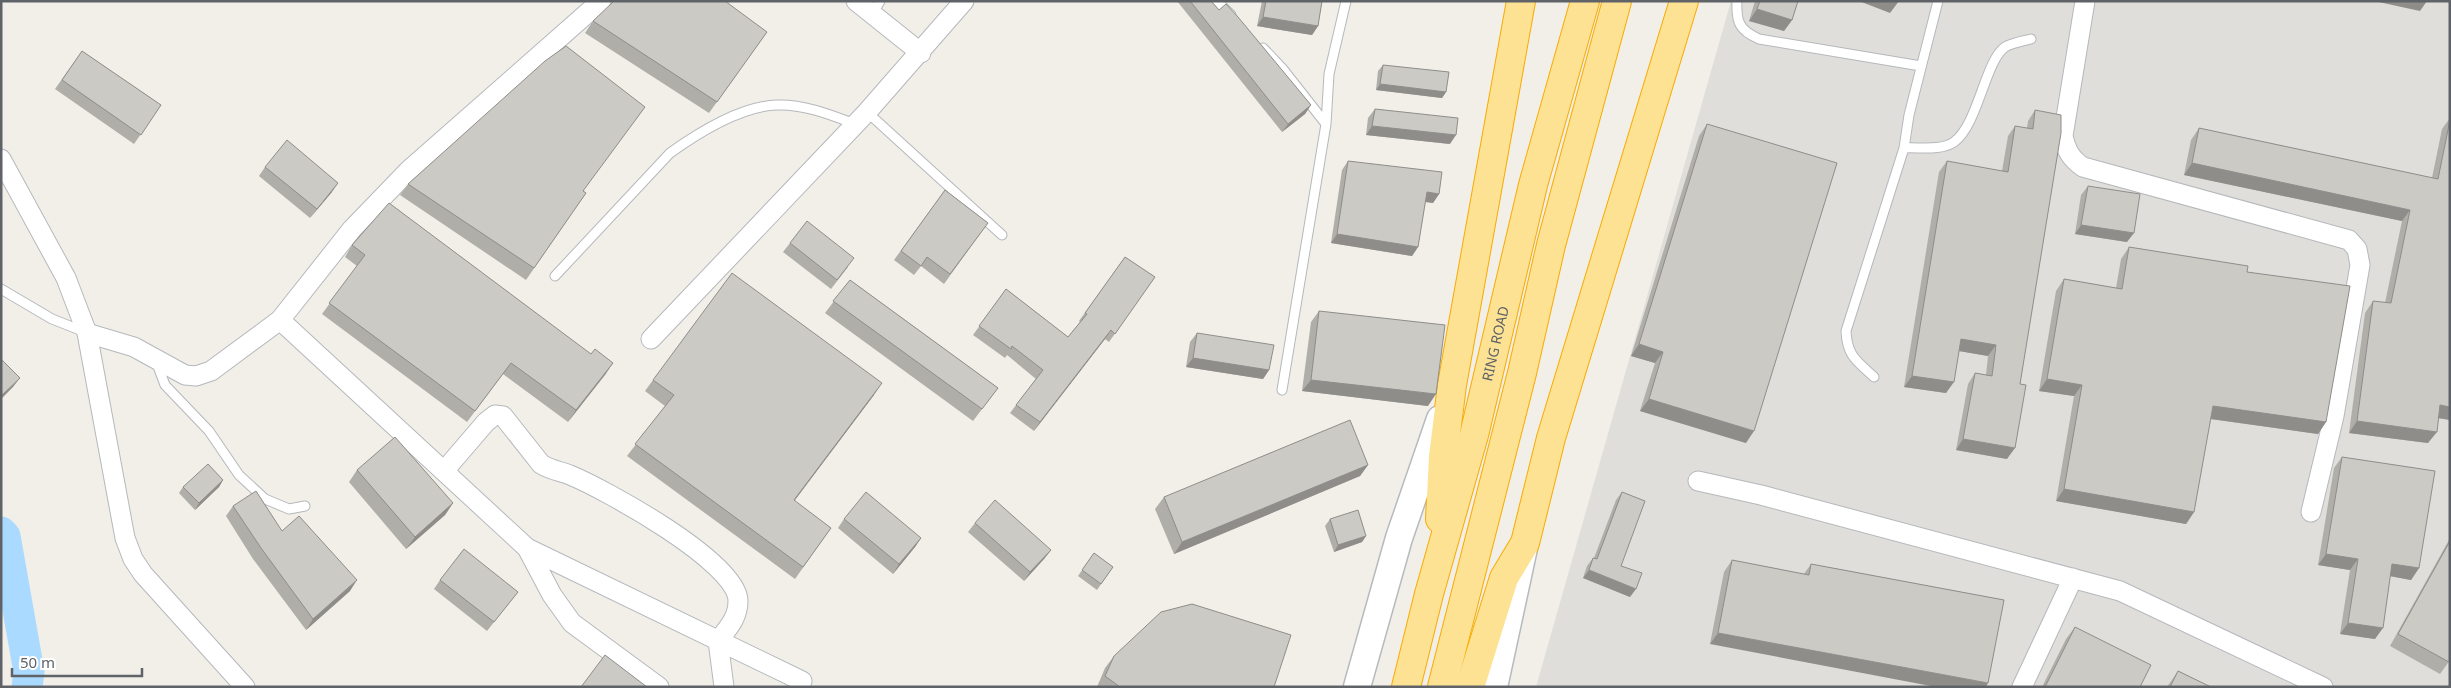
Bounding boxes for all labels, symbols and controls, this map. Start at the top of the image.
street label: RING ROAD [1477,304,1513,383]
scale bar [12,646,142,678]
text: 50 m [20,652,55,672]

